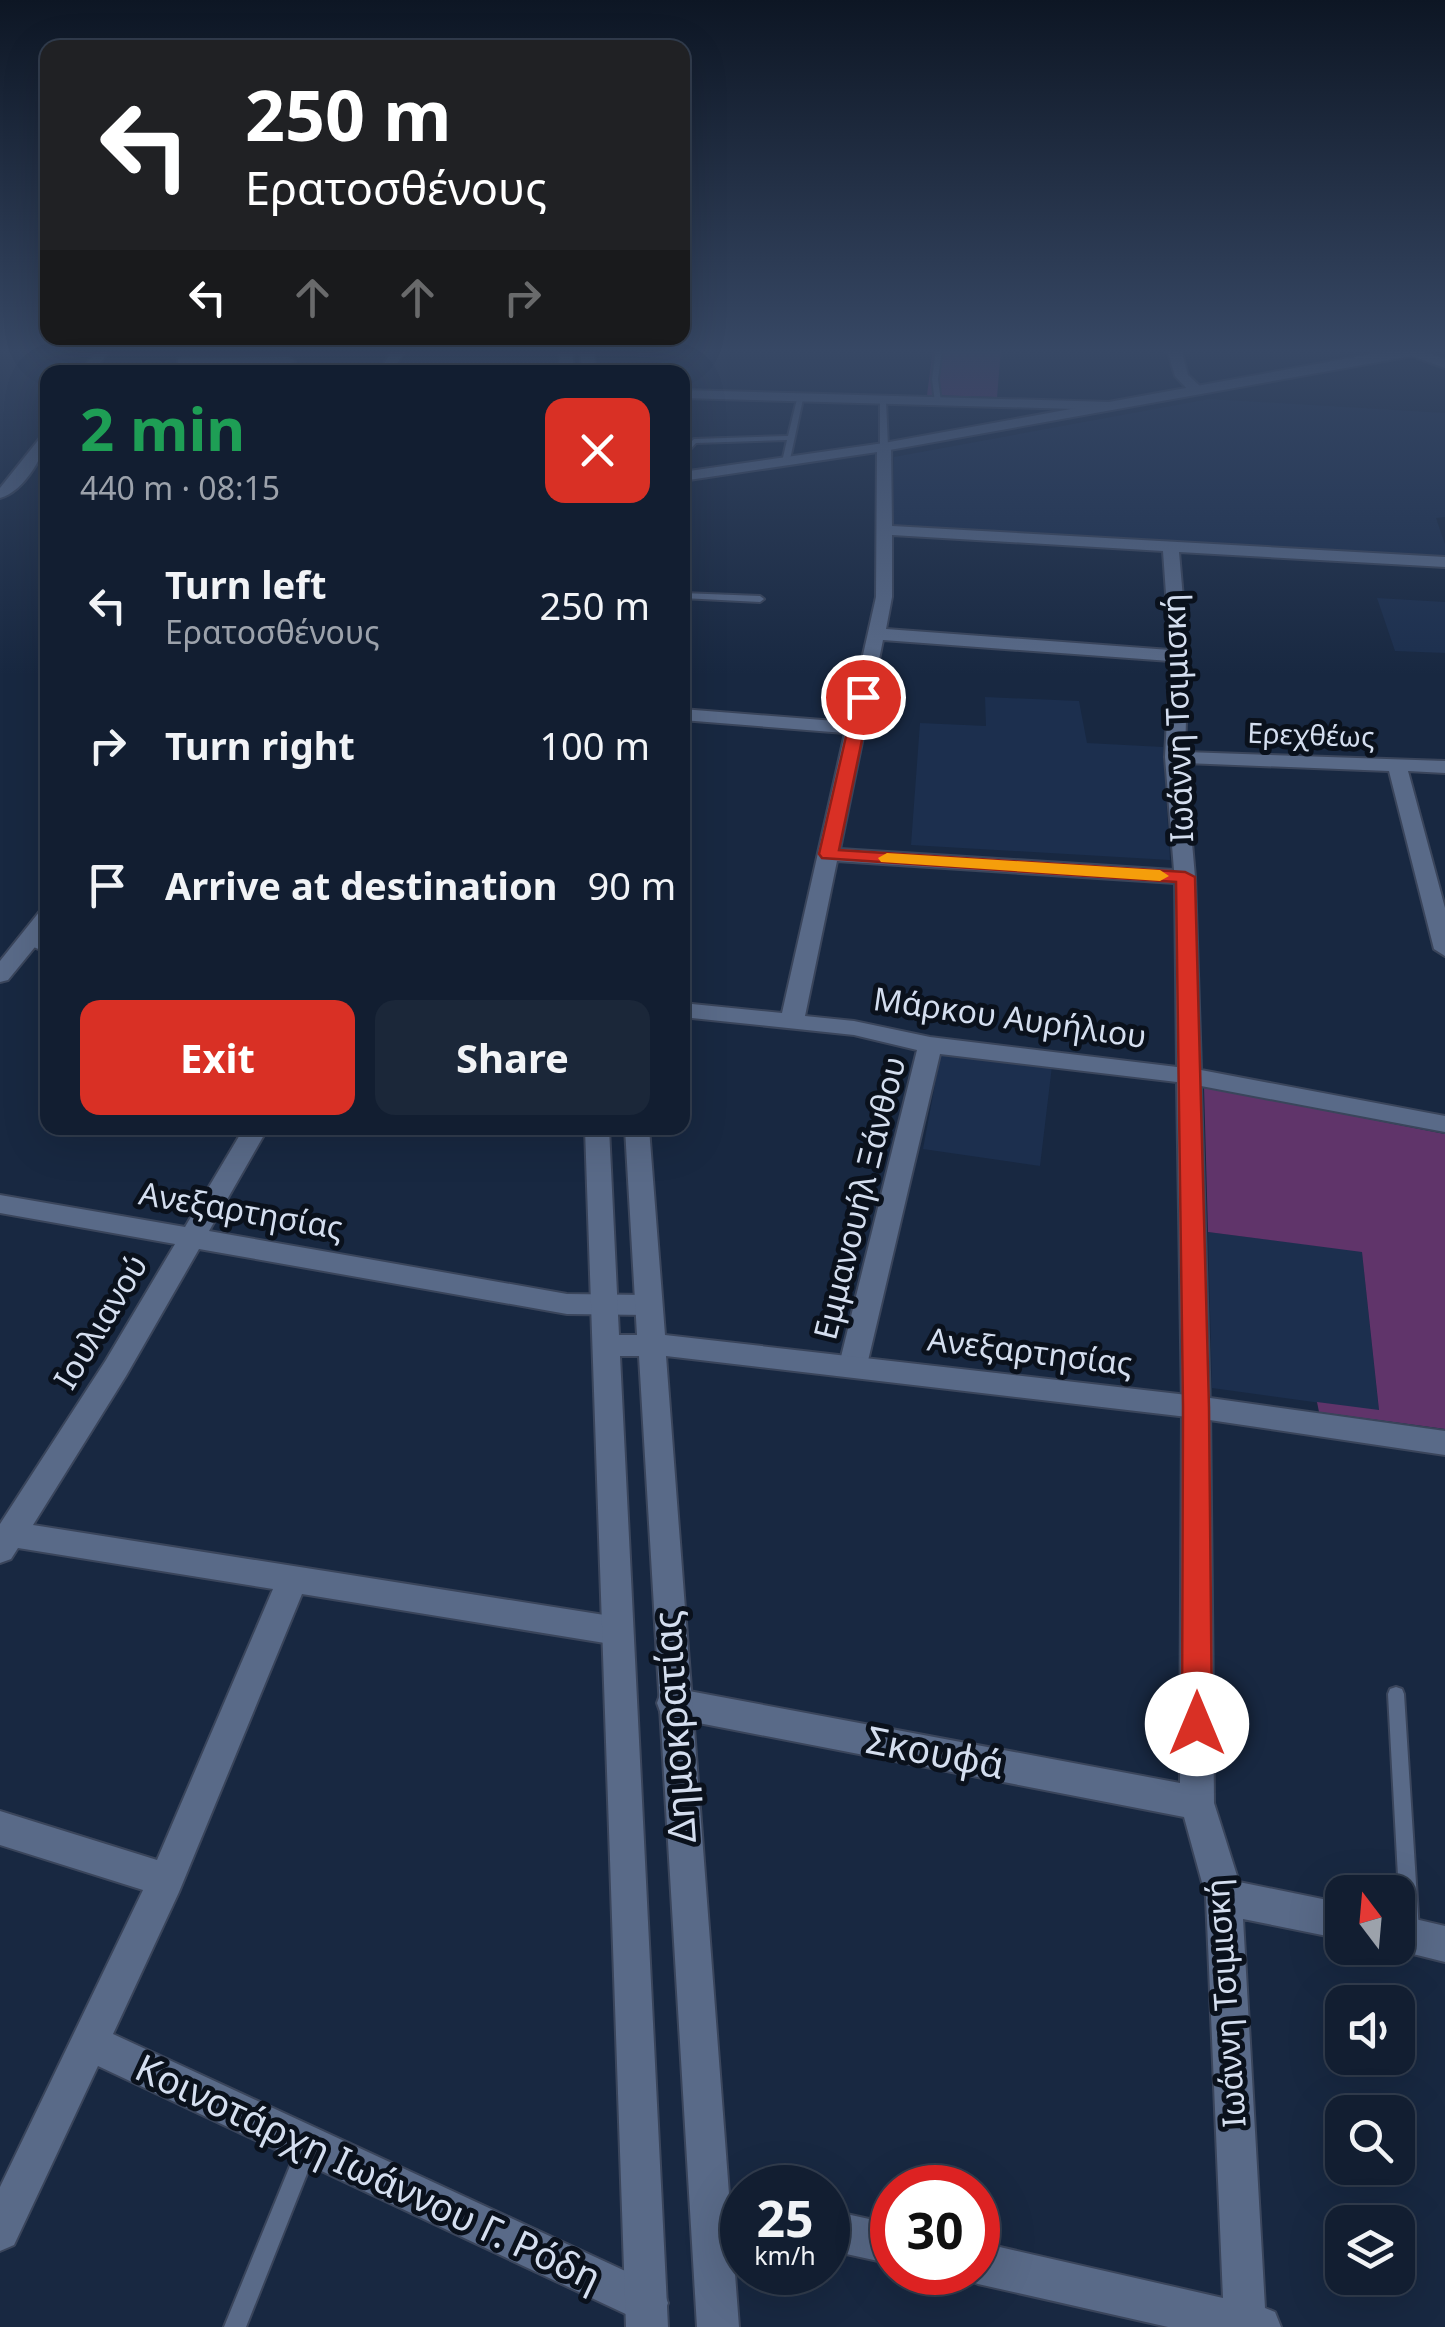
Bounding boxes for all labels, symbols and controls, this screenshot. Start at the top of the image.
text: 250 m [245,66,452,162]
icon: left [80,80,210,210]
text: Ερατοσθένους [245,157,547,218]
icon: left [180,270,235,325]
icon: ahead [285,270,340,325]
icon: ahead [390,270,445,325]
icon: right [495,270,550,325]
text: 2 min [80,387,245,469]
button: close [545,398,650,503]
text: 440 m · 08:15 [80,466,280,509]
text: Turn left [165,558,327,610]
icon: left [80,578,135,633]
text: 250 m [539,579,650,631]
street label: Ιωάννη Τσιμισκή [1151,593,1202,843]
text: Ερατοσθένους [165,610,380,653]
pin [821,655,906,740]
icon: arrive [836,670,891,725]
street label: Ερεχθέως [1247,713,1375,755]
icon: right [80,718,135,773]
text: Turn right [165,719,355,771]
text: 100 m [539,719,650,771]
icon: arrive [80,858,135,913]
text: Arrive at destination [165,859,557,911]
text: 90 m [587,859,676,911]
street label: Μάρκου Αυρήλιου [871,976,1150,1057]
button: Exit [80,1000,355,1115]
button: Share [375,1000,650,1115]
street label: Εμμανουήλ Ξάνθου [803,1052,915,1344]
street label: Ανεξαρτησίας [136,1170,347,1249]
street label: Ιουλιανού [43,1246,157,1396]
street label: Ανεξαρτησίας [925,1317,1135,1384]
street label: Δημοκρατίας [639,1609,707,1845]
position arrow [1145,1672,1249,1776]
street label: Σκουφά [862,1712,1009,1790]
north arrow [1325,1875,1415,1965]
map controls [1325,1875,1415,2295]
street label: Ιωάννη Τσιμισκή [1194,1877,1255,2129]
button: sound [1325,1985,1415,2075]
street label: Κοινοτάρχη Ιωάννου Γ. Ρόδη [128,2040,610,2302]
button: search [1325,2095,1415,2185]
speed limit sign: 30 [870,2165,1000,2295]
text: 25 [756,2184,814,2252]
button: layers [1325,2205,1415,2295]
text: km/h [754,2238,816,2272]

